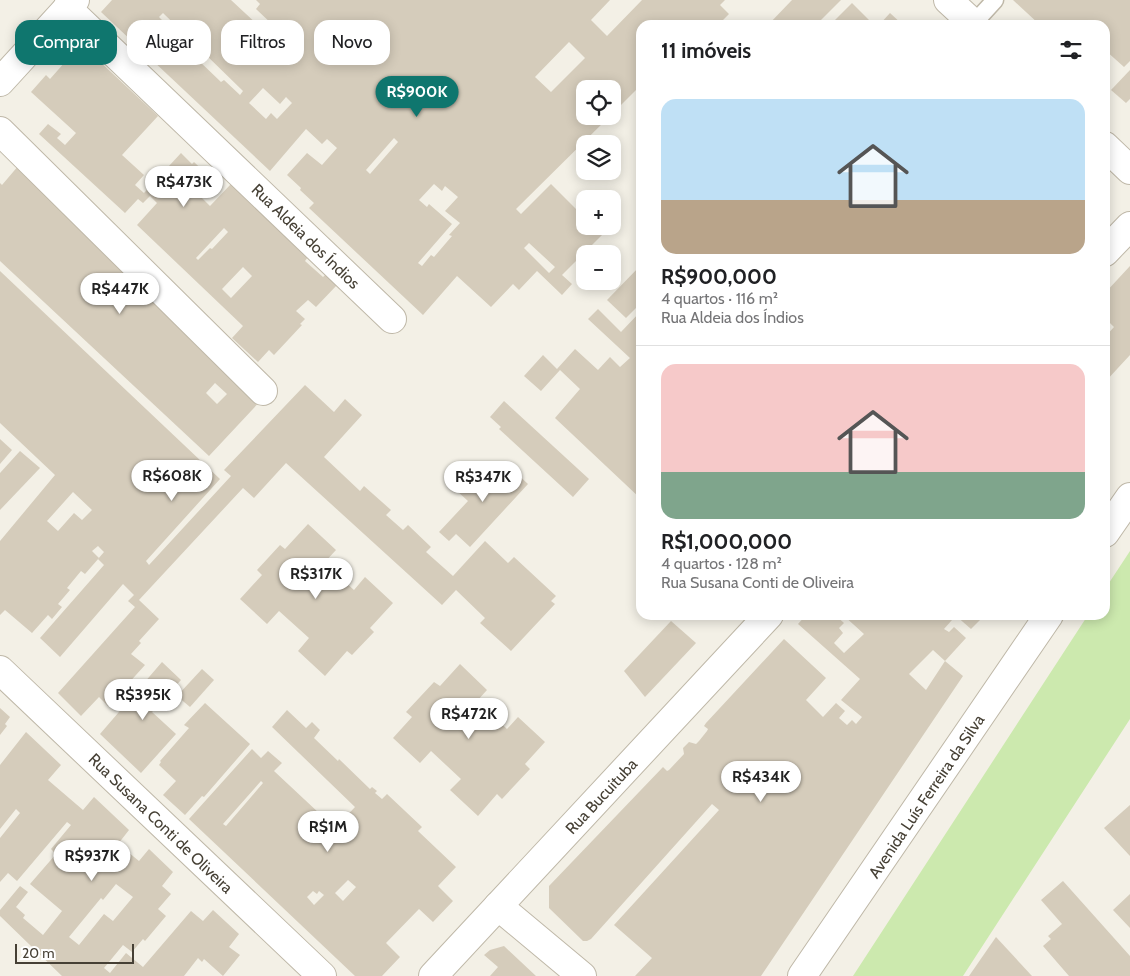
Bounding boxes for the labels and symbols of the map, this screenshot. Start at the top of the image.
pin: R$900K [376,76,458,118]
pin: R$473K [143,166,225,208]
street label: Rua Aldeia dos Índios [248,180,364,293]
pin: R$447K [79,272,161,315]
pin: R$608K [131,460,213,502]
pin: R$347K [442,460,524,503]
pin: R$317K [275,558,357,600]
pin: R$395K [102,678,184,721]
pin: R$472K [428,698,510,740]
street label: Avenida Luís Ferreira da Silva [865,711,988,882]
street label: Rua Susana Conti de Oliveira [85,750,237,897]
street label: Rua Bucuituba [562,754,641,838]
pin: R$434K [720,760,802,803]
pin: R$1M [298,810,358,853]
pin: R$937K [51,840,133,882]
scale bar [15,941,134,964]

